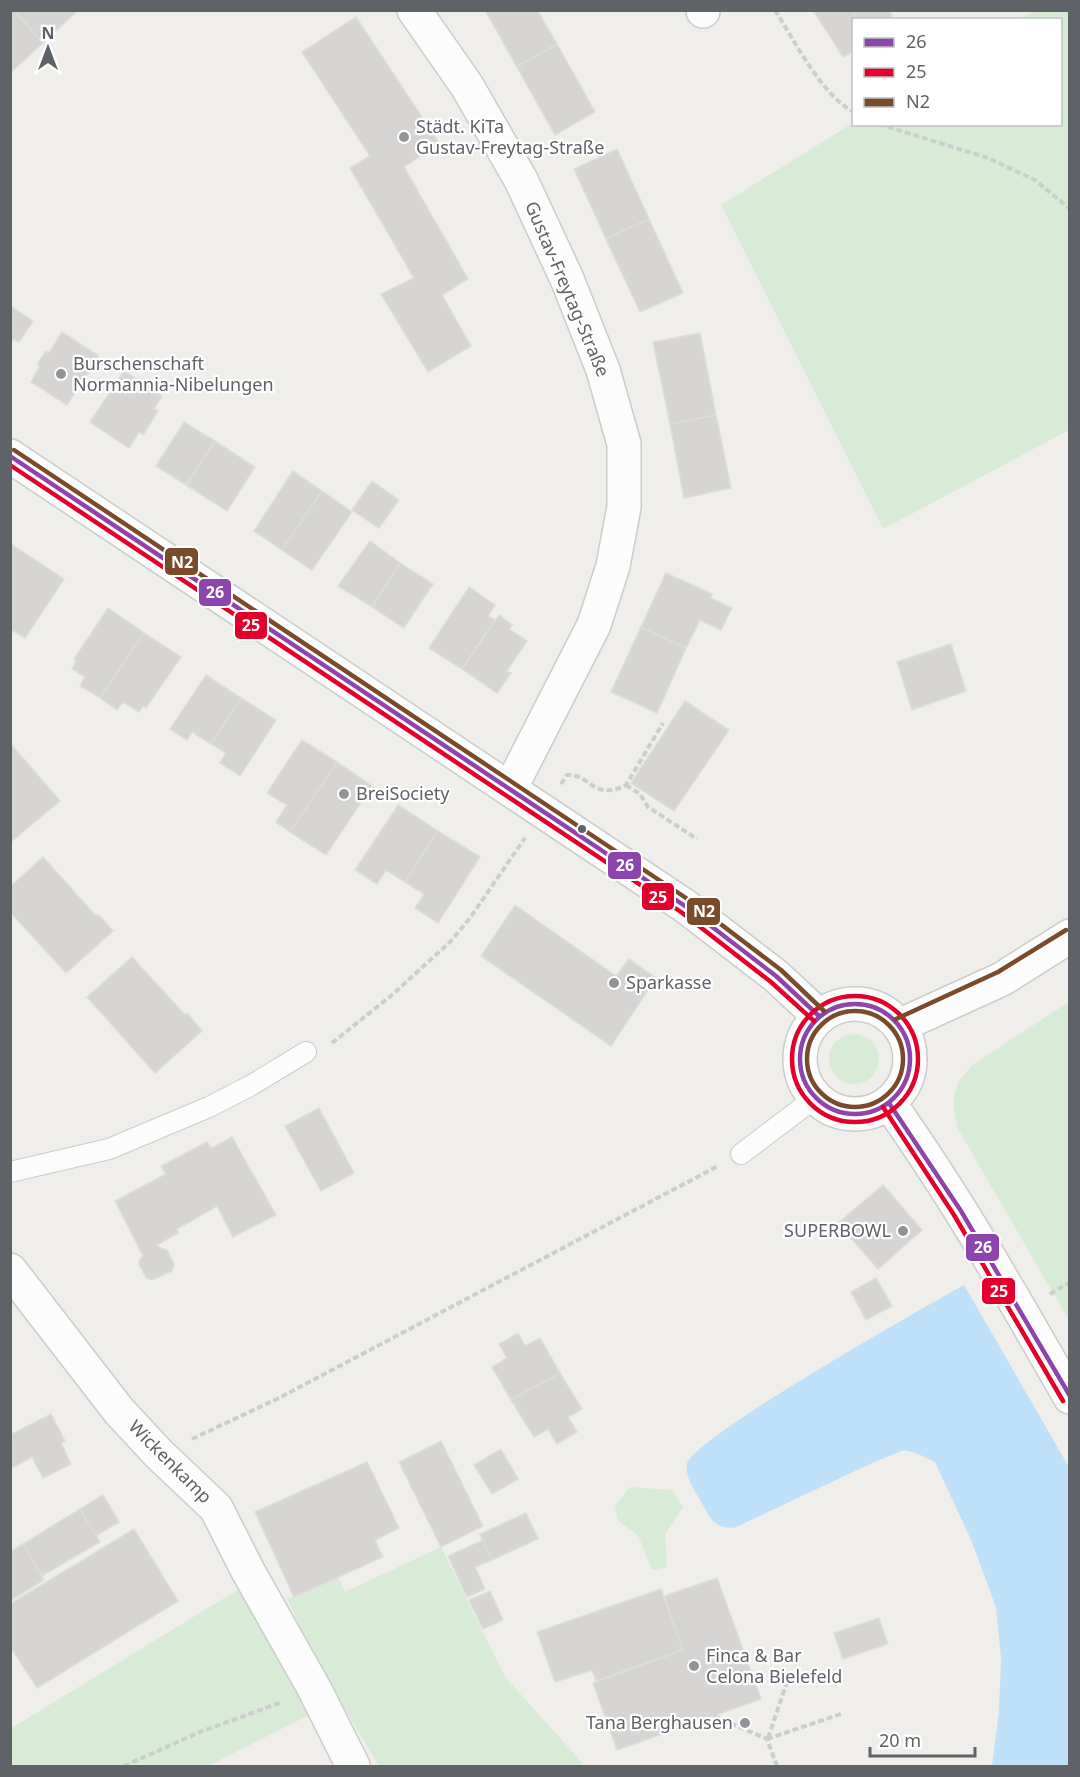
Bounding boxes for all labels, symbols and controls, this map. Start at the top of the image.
north arrow [18,18,78,78]
legend [852,18,1062,126]
text: N [41,22,55,44]
text: 26 [906,29,927,53]
text: 25 [906,59,927,83]
text: N2 [906,89,930,113]
place label: Städt. KiTa Gustav-Freytag-Straße [416,114,604,159]
marker: Städt. KiTa Gustav-Freytag-Straße [397,130,411,144]
street label: Gustav-Freytag-Straße [520,197,616,380]
place label: Burschenschaft Normannia-Nibelungen [73,351,274,396]
marker: Burschenschaft Normannia-Nibelungen [54,367,68,381]
line badge: N2 [164,547,199,576]
text: N2 [171,551,193,573]
line badge: 26 [198,578,232,607]
text: 26 [206,581,224,603]
line badge: 25 [234,611,268,640]
text: 25 [242,614,260,636]
place label: BreiSociety [356,781,450,805]
marker: BreiSociety [337,787,351,801]
unlabelled marker [576,823,588,835]
line badge: 26 [607,851,642,880]
text: 26 [616,854,634,876]
line badge: 25 [641,882,675,911]
text: 25 [649,886,667,908]
line badge: N2 [686,897,721,926]
text: N2 [693,900,715,922]
place label: Sparkasse [626,970,712,994]
marker: Sparkasse [607,976,621,990]
place label: SUPERBOWL [784,1218,891,1242]
marker: SUPERBOWL [896,1224,910,1238]
line badge: 26 [965,1233,1000,1262]
text: 26 [974,1236,992,1258]
line badge: 25 [981,1277,1016,1305]
text: 25 [990,1280,1008,1302]
street label: Wickenkamp [124,1414,218,1508]
place label: Finca & Bar Celona Bielefeld [706,1643,842,1688]
marker: Finca & Bar Celona Bielefeld [687,1659,701,1673]
place label: Tana Berghausen [586,1710,733,1734]
marker: Tana Berghausen [738,1716,752,1730]
scale bar [870,1720,975,1758]
text: 20 m [879,1728,921,1752]

